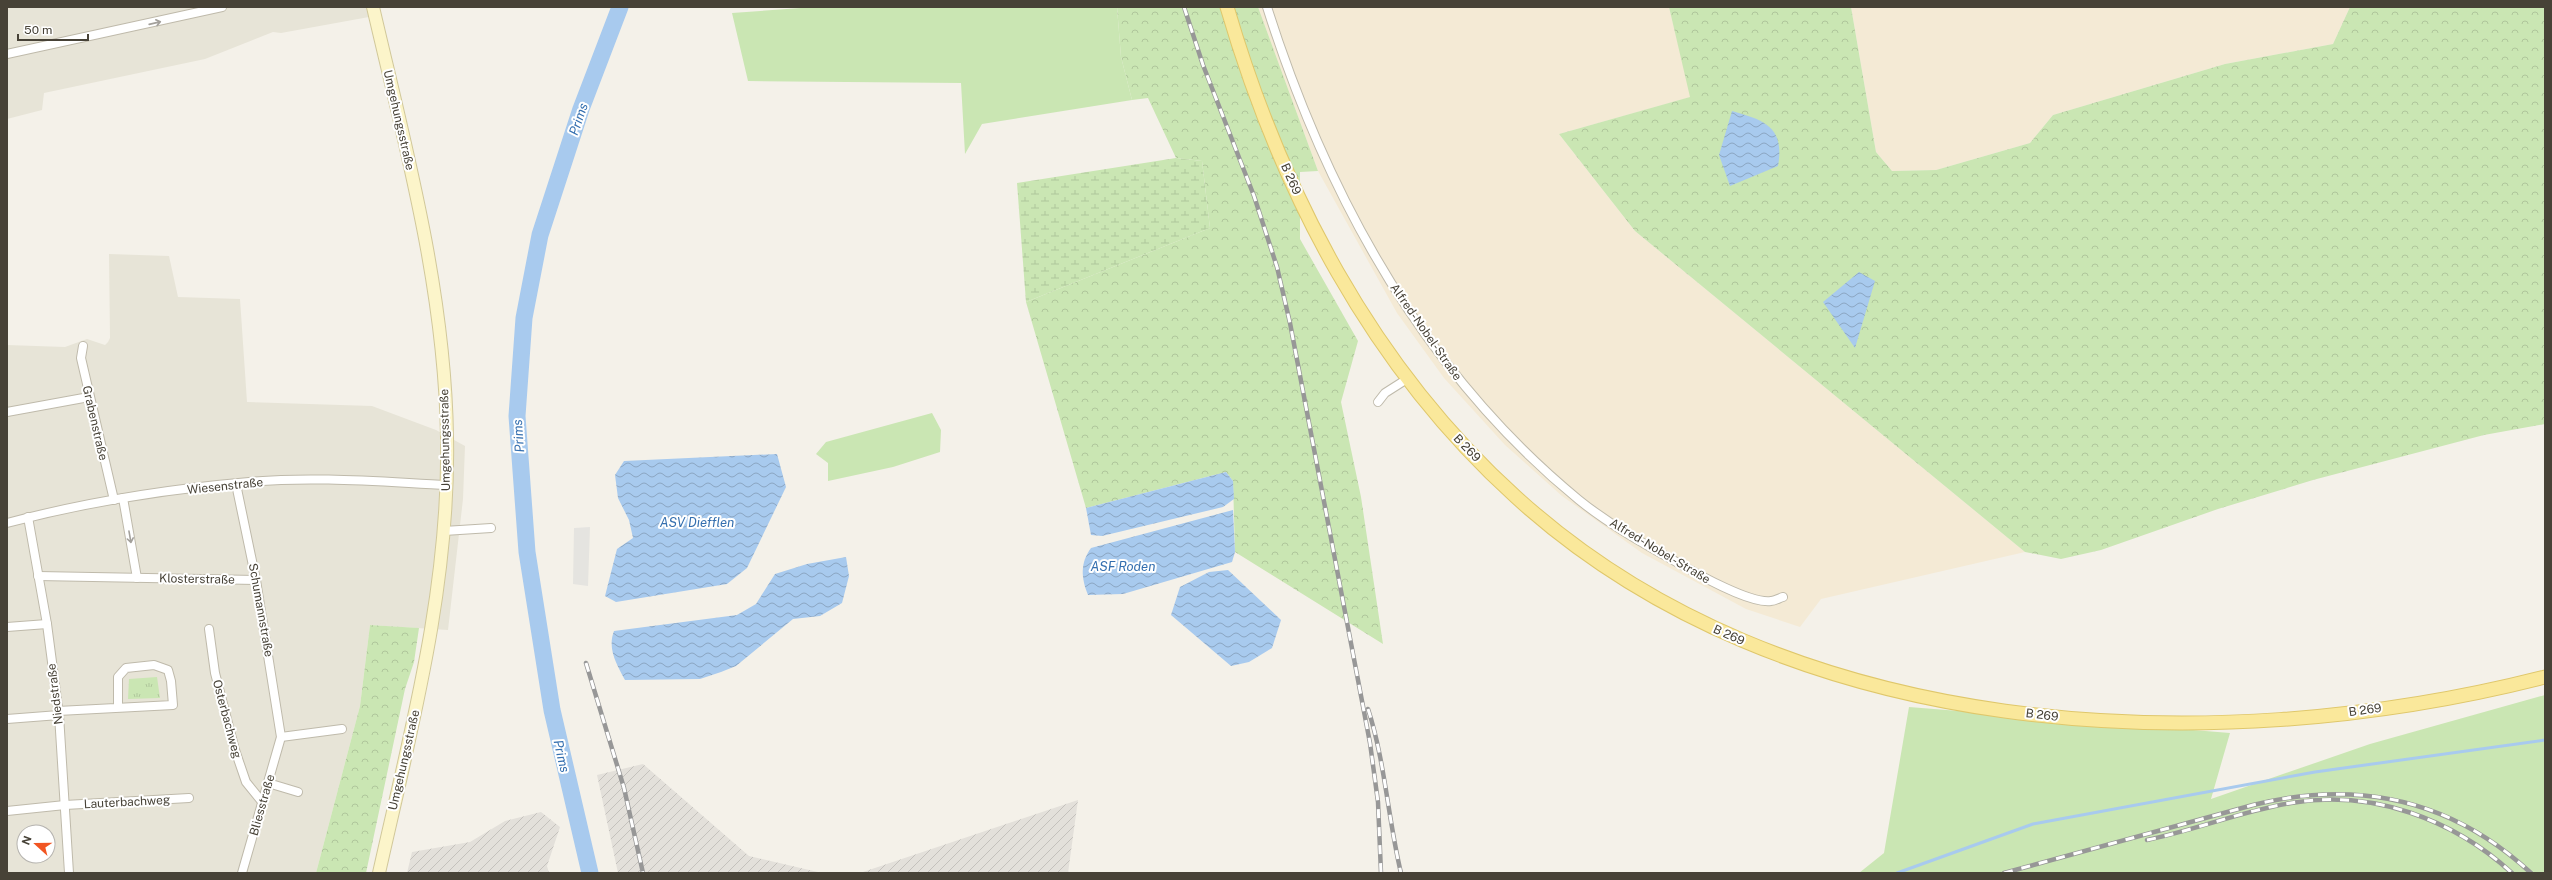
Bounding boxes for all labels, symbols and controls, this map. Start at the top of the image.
scale bar [18,16,88,42]
one-way arrow [148,18,161,26]
text: 50 m [24,23,52,37]
street label: Umgehungsstraße [381,68,417,172]
water label: Prims [566,101,591,137]
street label: B 269 [1278,161,1304,197]
street label: Alfred-Nobel-Straße [1387,281,1465,383]
street label: Grabenstraße [80,384,110,462]
street label: Umgehungsstraße [437,388,453,491]
water label: Prims [510,419,527,453]
street label: B 269 [1451,431,1483,465]
street label: Wiesenstraße [186,475,264,497]
water label: ASV Diefflen [660,515,734,530]
street label: Alfred-Nobel-Straße [1607,515,1713,587]
one-way arrow [126,530,134,543]
water label: ASF Roden [1091,559,1155,574]
street label: Schumannstraße [246,562,276,658]
street label: Klosterstraße [159,571,235,587]
street label: B 269 [1711,622,1747,648]
street label: Niedstraße [44,662,66,725]
street label: Osterbachweg [210,678,244,760]
street label: B 269 [2348,701,2382,719]
street label: B 269 [2025,706,2059,724]
street label: Umgehungsstraße [386,708,422,812]
water label: Prims [550,738,573,774]
street label: Bliesstraße [247,773,277,837]
street label: Lauterbachweg [83,793,171,811]
north arrow [16,824,56,864]
text: N [20,834,34,847]

